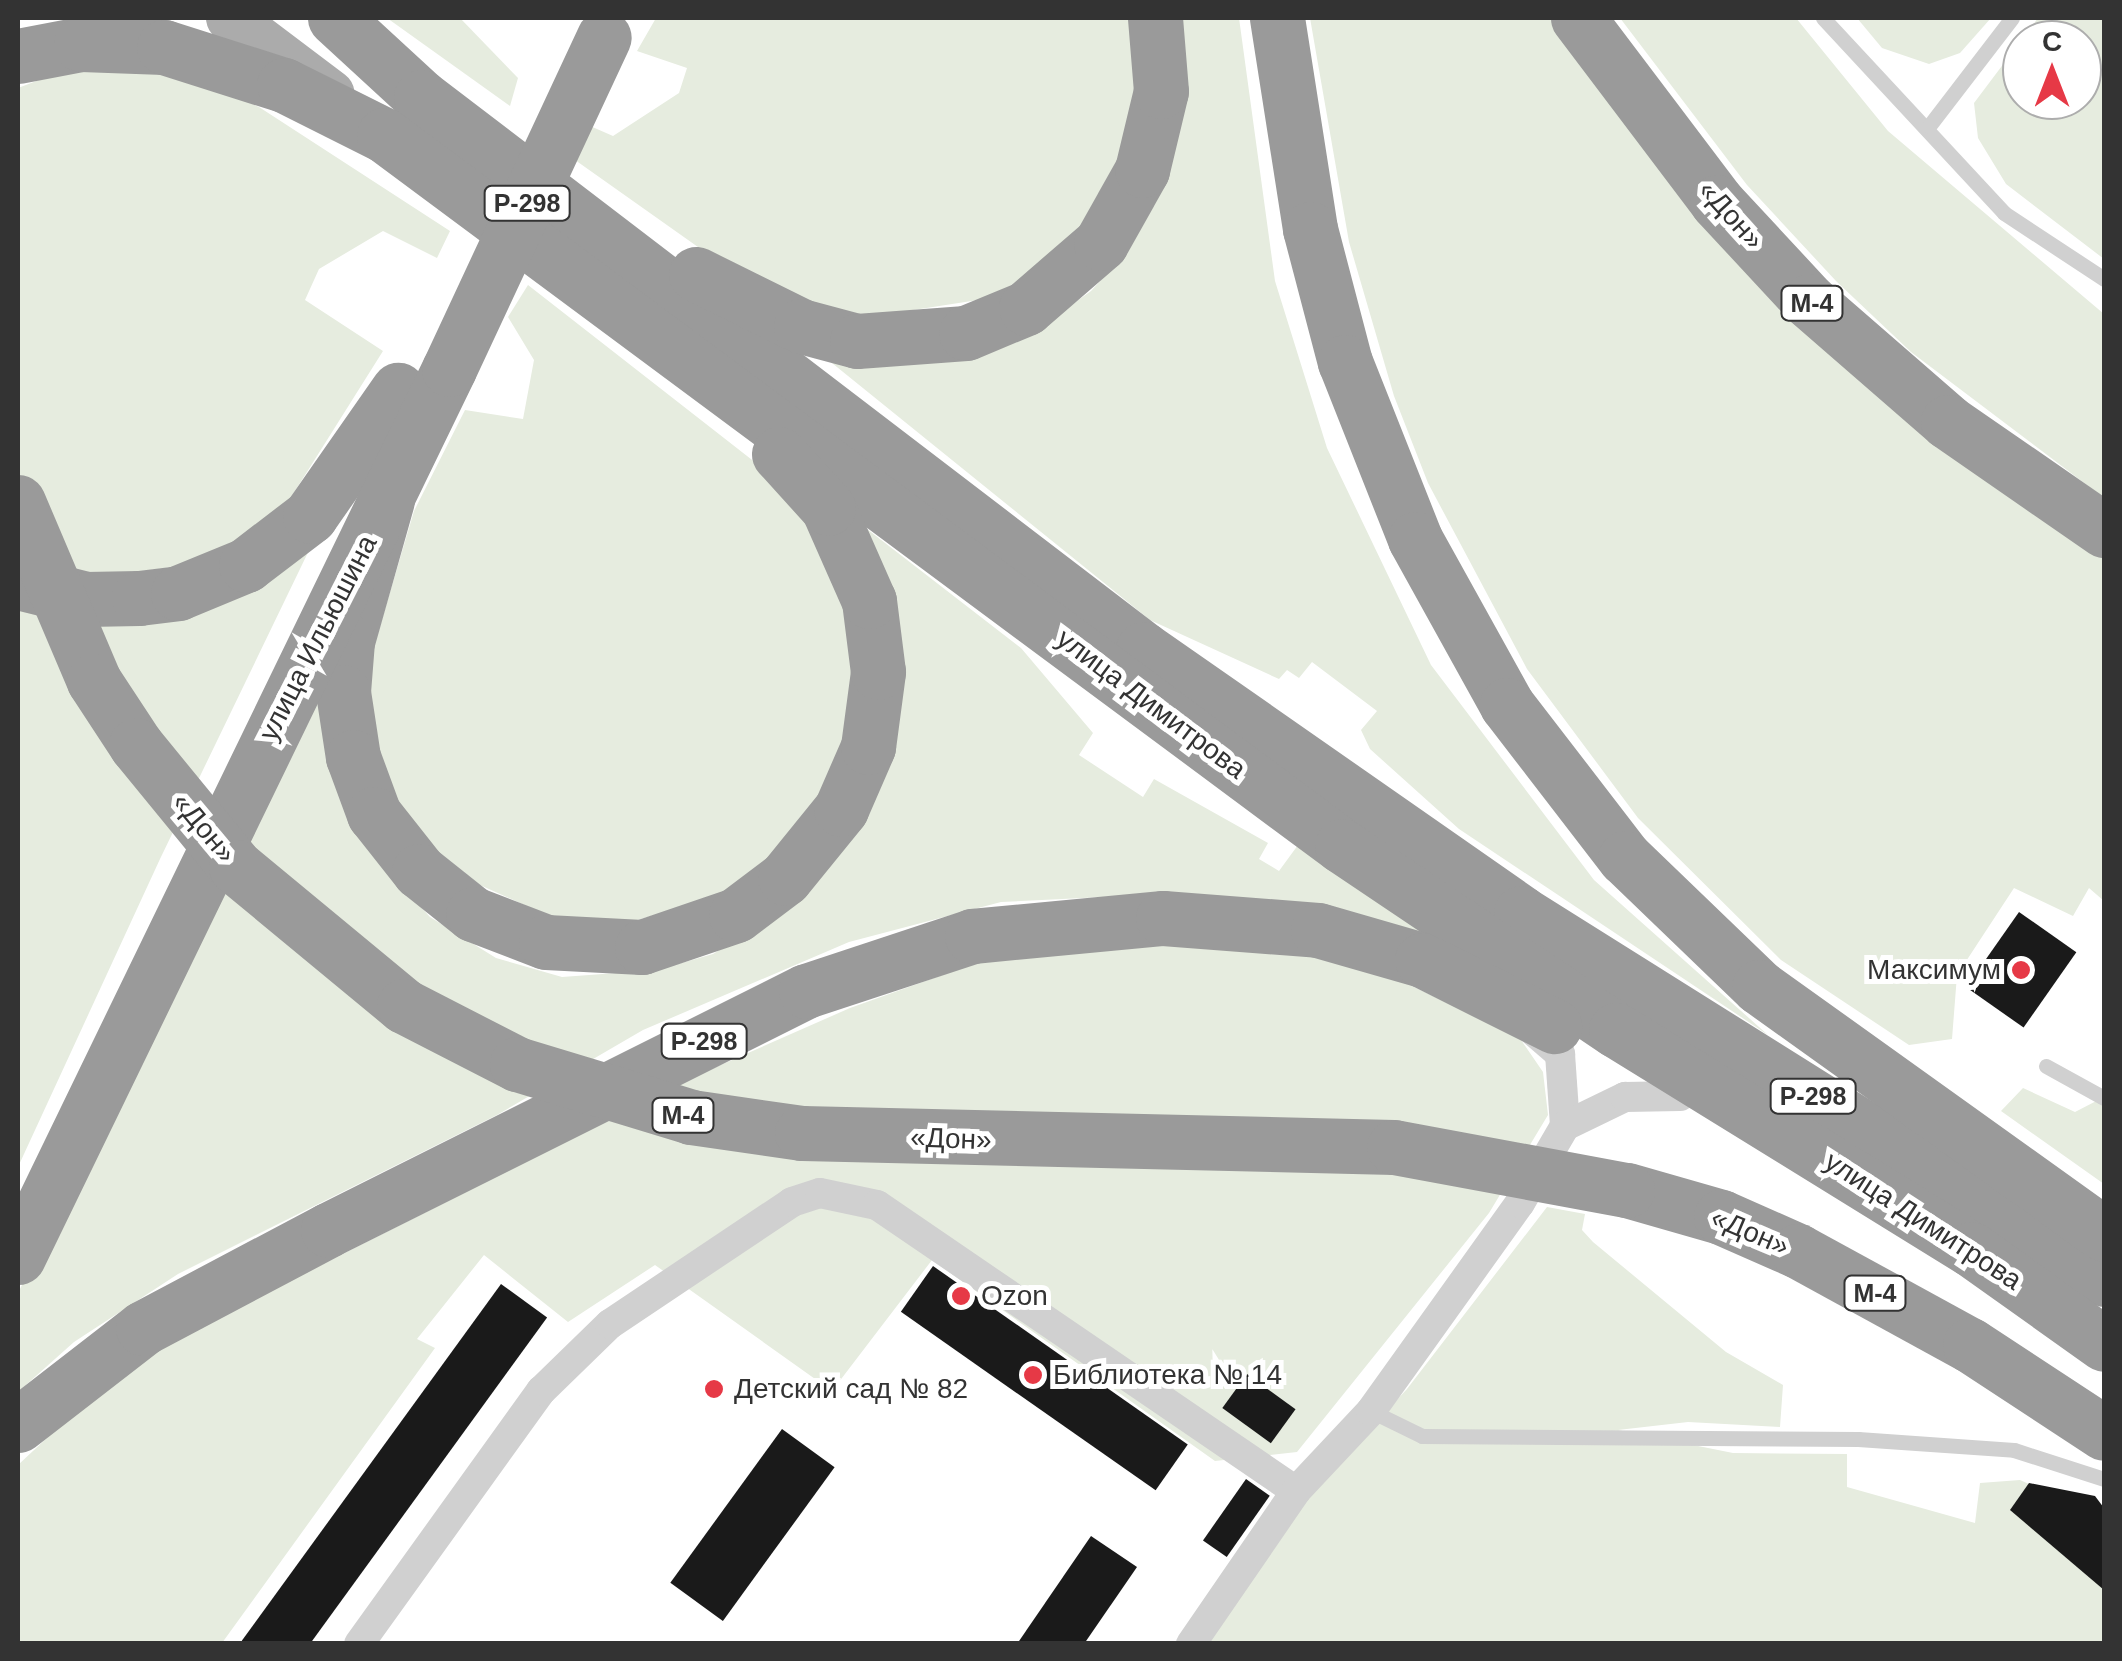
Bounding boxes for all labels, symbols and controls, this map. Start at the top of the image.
north arrow [2002,20,2102,120]
text: С [2042,26,2062,57]
street label: «Дон» [1691,173,1771,257]
road number: Р-298 [482,183,572,223]
road number: М-4 [1780,283,1844,323]
street label: улица Ильюшина [252,530,384,746]
street label: улица Димитрова [1050,622,1252,786]
street label: «Дон» [165,786,243,870]
place label: Максимум [1867,953,2001,987]
marker: Максимум [2010,959,2032,981]
road number: Р-298 [659,1021,749,1061]
road number: Р-298 [1768,1076,1858,1116]
road number: М-4 [650,1095,716,1135]
street label: «Дон» [910,1121,992,1157]
street label: улица Димитрова [1818,1145,2028,1297]
street label: «Дон» [1706,1201,1794,1263]
road number: М-4 [1842,1273,1908,1313]
place label: Ozon [981,1279,1048,1313]
marker: Ozon [950,1285,972,1307]
place label: Библиотека № 14 [1053,1358,1282,1392]
marker: Библиотека № 14 [1022,1364,1044,1386]
place label: Детский сад № 82 [734,1372,968,1406]
marker: Детский сад № 82 [703,1378,725,1400]

